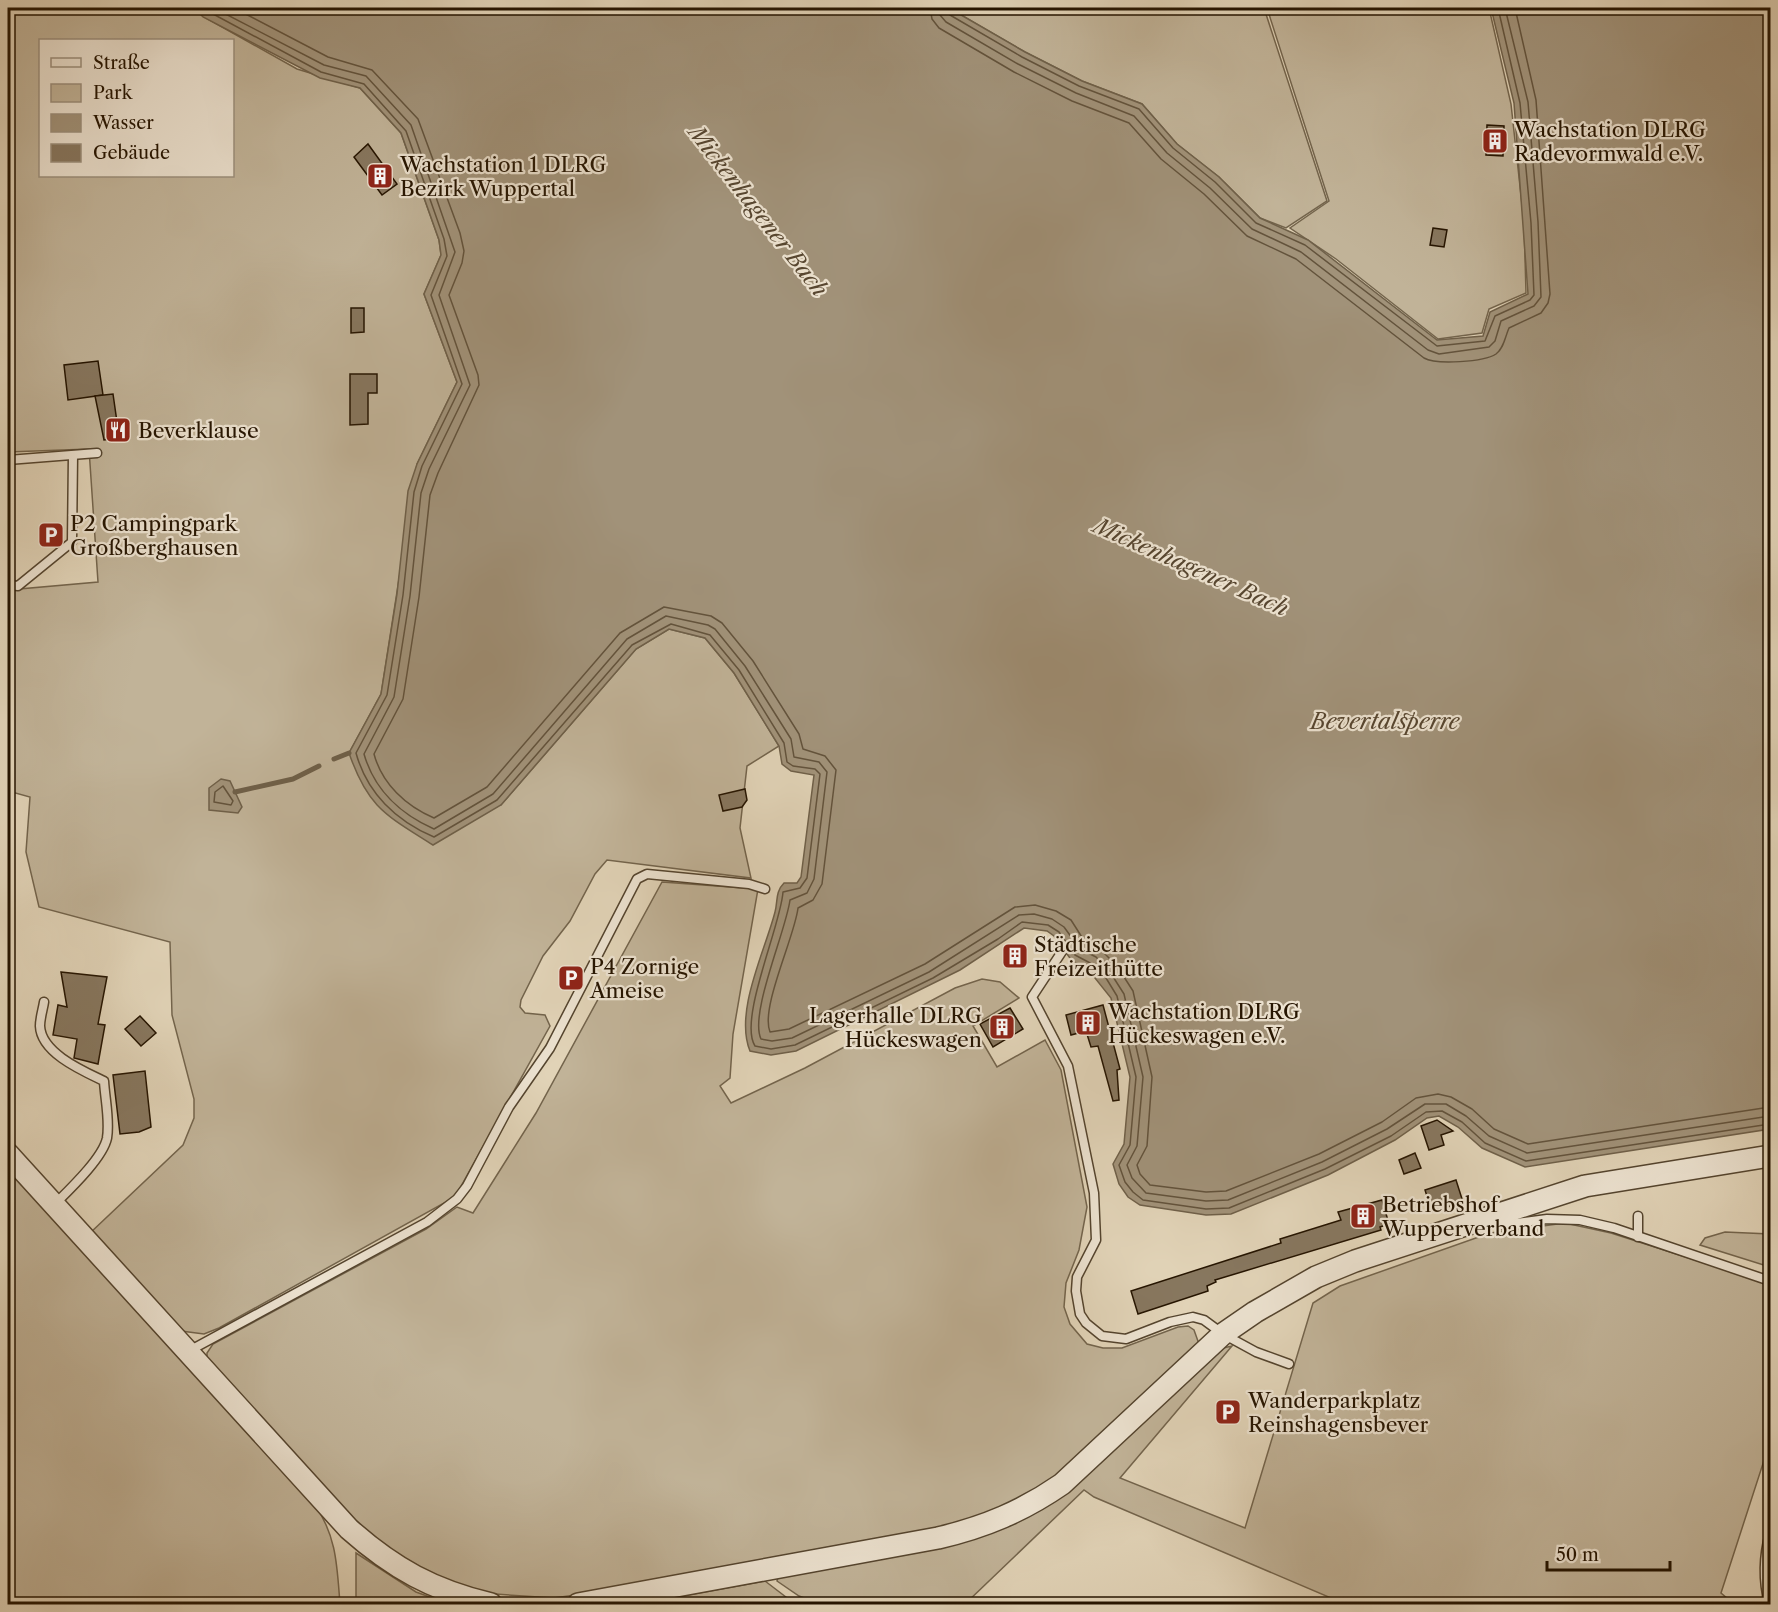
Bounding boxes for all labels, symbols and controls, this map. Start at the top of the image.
legend [39,39,234,177]
text: Straße [93,52,150,74]
text: Park [93,82,134,104]
text: Wasser [92,112,154,134]
place label: Wachstation DLRG Radevormwald e.V. [1513,117,1706,166]
water label: Mickenhagener Bach [681,118,833,302]
building icon: Wachstation DLRG Radevormwald e.V. [1480,126,1510,156]
text: Gebäude [93,142,170,164]
place label: Wachstation 1 DLRG Bezirk Wuppertal [399,152,606,201]
building icon: Wachstation 1 DLRG Bezirk Wuppertal [365,161,395,191]
restaurant icon: Beverklause [103,415,133,445]
place label: Beverklause [138,418,259,443]
place label: P2 Campingpark Großberghausen [70,511,238,560]
water label: Mickenhagener Bach [1087,511,1292,622]
parking icon: P2 Campingpark Großberghausen [36,520,66,550]
water label: Bevertalsperre [1309,708,1461,735]
place label: Städtische Freizeithütte [1034,932,1163,981]
building icon: Städtische Freizeithütte [1000,941,1030,971]
place label: P4 Zornige Ameise [589,954,699,1003]
parking icon: P4 Zornige Ameise [556,963,586,993]
place label: Wachstation DLRG Hückeswagen e.V. [1107,999,1300,1048]
place label: Lagerhalle DLRG Hückeswagen [809,1003,982,1052]
building icon: Wachstation DLRG Hückeswagen e.V. [1073,1008,1103,1038]
building icon: Lagerhalle DLRG Hückeswagen [987,1012,1017,1042]
place label: Betriebshof Wupperverband [1381,1192,1545,1241]
building icon: Betriebshof Wupperverband [1348,1201,1378,1231]
place label: Wanderparkplatz Reinshagensbever [1247,1388,1429,1437]
parking icon: Wanderparkplatz Reinshagensbever [1213,1397,1243,1427]
scale bar [1547,1534,1670,1572]
text: 50 m [1556,1544,1599,1566]

